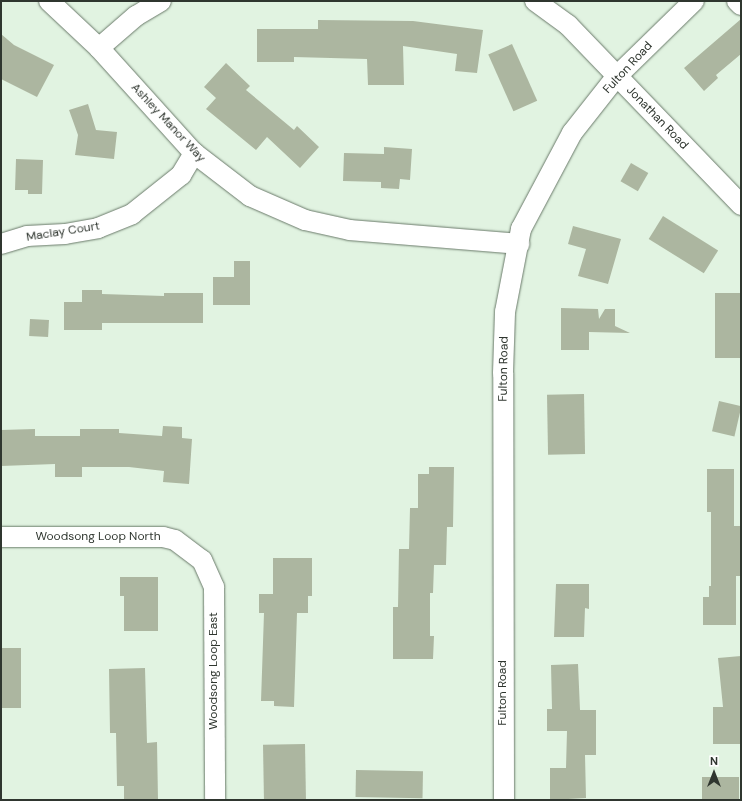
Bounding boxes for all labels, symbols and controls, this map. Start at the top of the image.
street label: Fulton Road [600,39,656,97]
street label: Ashley Manor Way [128,81,208,165]
street label: Jonathan Road [623,83,691,153]
street label: Maclay Court [25,219,101,245]
street label: Fulton Road [496,336,512,402]
street label: Woodsong Loop North [35,530,161,544]
street label: Woodsong Loop East [207,612,221,730]
street label: Fulton Road [496,660,510,726]
north arrow [694,753,734,793]
text: N [710,754,718,768]

